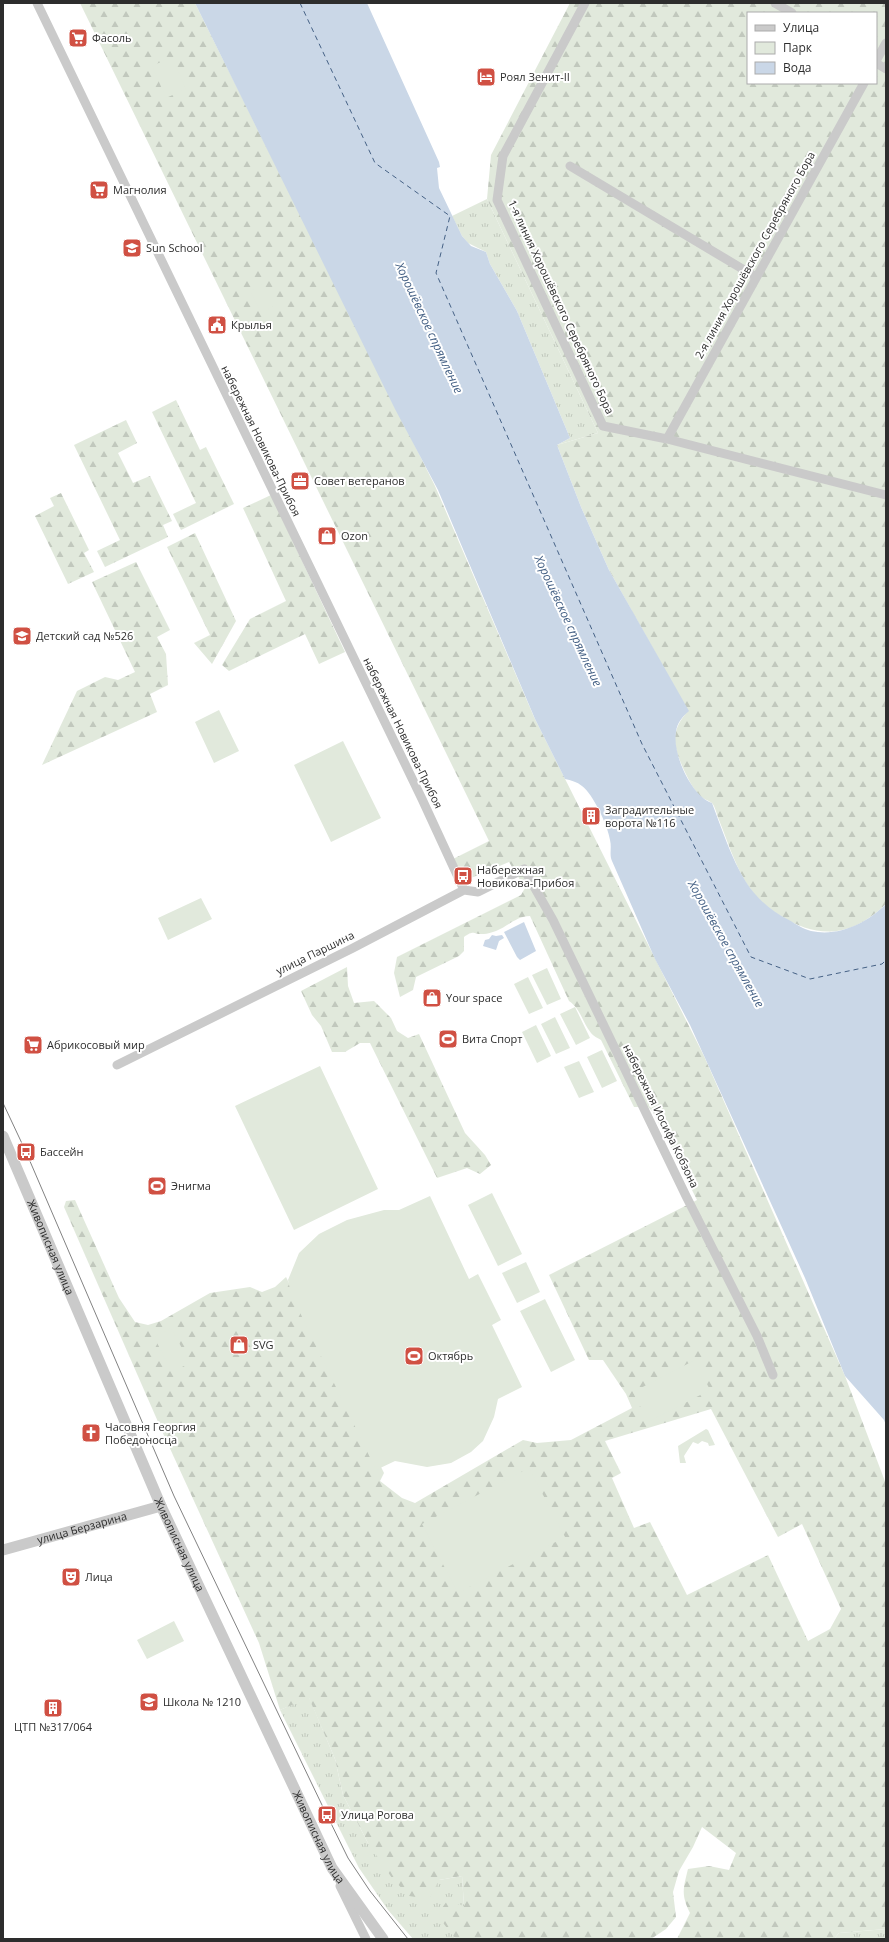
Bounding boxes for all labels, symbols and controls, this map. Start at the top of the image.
legend [747,12,877,84]
text: Улица [783,19,819,36]
supermarket icon: Фасоль [67,27,89,49]
place label: Фасоль [92,30,132,45]
text: Парк [783,39,813,56]
text: Вода [783,59,812,76]
hotel icon: Роял Зенит-II [475,66,497,88]
place label: Роял Зенит-II [500,69,570,84]
street label: 2-я линия Хорошёвского Серебряного Бора [691,148,818,361]
supermarket icon: Магнолия [88,179,110,201]
place label: Магнолия [113,182,167,197]
street label: 1-я линия Хорошёвского Серебряного Бора [505,197,618,416]
school or university icon: Sun School [121,237,143,259]
place label: Sun School [146,240,202,255]
water label: Хорошёвское спрямление [391,258,467,396]
public building icon: Крылья [206,314,228,336]
place label: Крылья [231,317,272,332]
street label: набережная Новикова-Прибоя [218,363,305,519]
office icon: Совет ветеранов [289,470,311,492]
place label: Совет ветеранов [314,473,405,488]
shop icon: Ozon [316,525,338,547]
place label: Ozon [341,528,368,543]
water label: Хорошёвское спрямление [530,551,606,689]
school or university icon: Детский сад №526 [11,625,33,647]
place label: Детский сад №526 [36,628,133,643]
street label: набережная Новикова-Прибоя [360,655,447,811]
place label: Заградительные ворота №116 [605,802,694,830]
building icon: Заградительные ворота №116 [580,805,602,827]
place label: Набережная Новикова-Прибоя [477,862,574,890]
bus stop icon: Набережная Новикова-Прибоя [452,865,474,887]
water label: Хорошёвское спрямление [684,876,769,1010]
street label: улица Паршина [273,927,356,978]
shop icon: Your space [421,987,443,1009]
place label: Your space [446,990,502,1005]
sports icon: Вита Спорт [437,1028,459,1050]
place label: Вита Спорт [462,1031,523,1046]
supermarket icon: Абрикосовый мир [22,1034,44,1056]
place label: Абрикосовый мир [47,1037,145,1052]
street label: набережная Иосифа Кобзона [620,1042,703,1190]
bus stop icon: Бассейн [15,1141,37,1163]
place label: Бассейн [40,1144,84,1159]
sports icon: Энигма [146,1175,168,1197]
place label: Энигма [171,1178,211,1193]
street label: Живописная улица [24,1197,78,1297]
shop icon: SVG [228,1334,250,1356]
place label: SVG [253,1337,274,1352]
sports icon: Октябрь [403,1345,425,1367]
place label: Октябрь [428,1348,473,1363]
place label: Часовня Георгия Победоносца [105,1419,196,1447]
church icon: Часовня Георгия Победоносца [80,1422,102,1444]
street label: Живописная улица [151,1495,208,1594]
street label: улица Берзарина [35,1508,128,1547]
theatre icon: Лица [60,1566,82,1588]
place label: Лица [85,1569,113,1584]
school or university icon: Школа № 1210 [138,1691,160,1713]
place label: Школа № 1210 [163,1694,241,1709]
building icon: ЦТП №317/064 [42,1697,64,1719]
place label: ЦТП №317/064 [14,1719,93,1734]
street label: Живописная улица [289,1788,349,1886]
bus stop icon: Улица Рогова [316,1804,338,1826]
place label: Улица Рогова [341,1807,414,1822]

